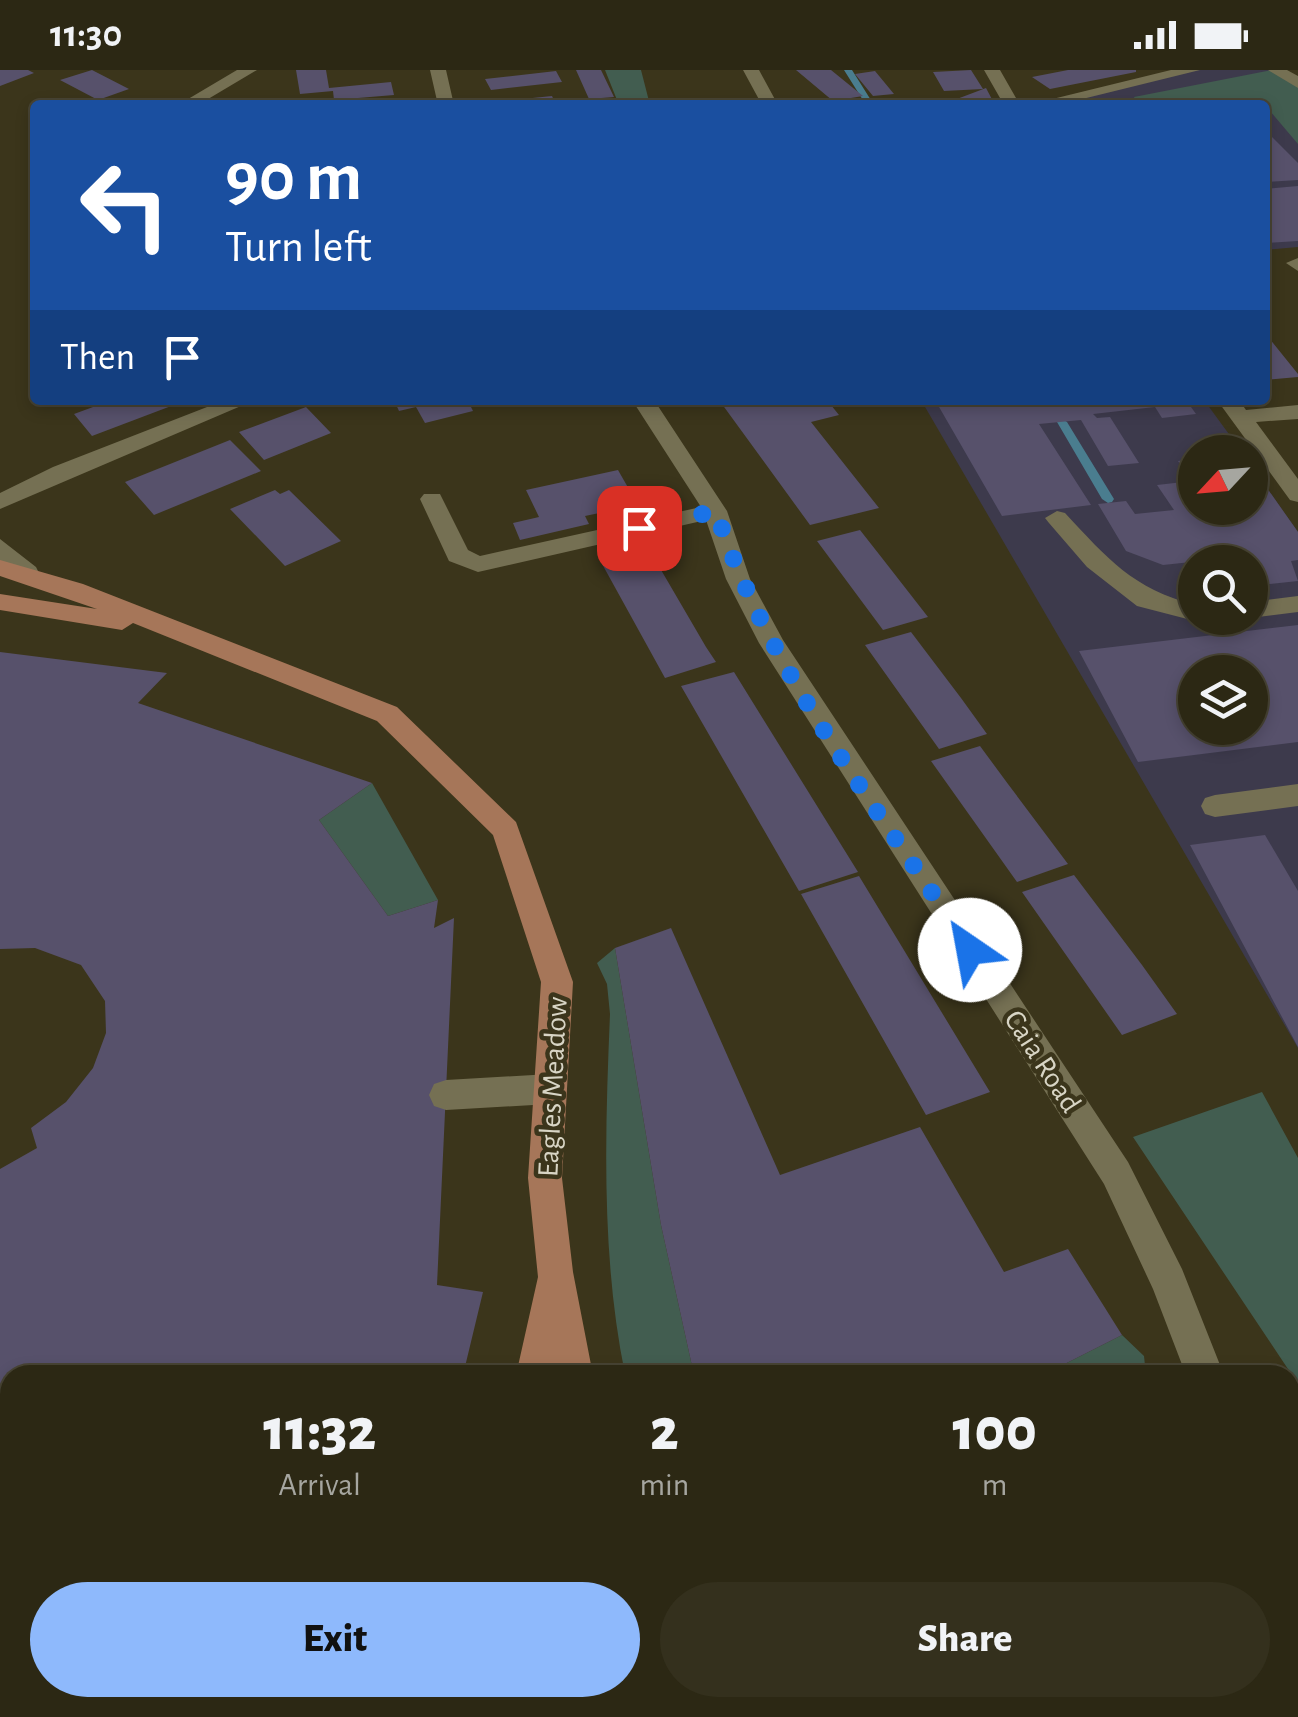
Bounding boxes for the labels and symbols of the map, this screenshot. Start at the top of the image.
north arrow [1178,435,1268,525]
pin [597,486,682,571]
position arrow [918,898,1022,1002]
street label: Eagles Meadow [533,996,573,1178]
street label: Caia Road [998,1005,1086,1118]

